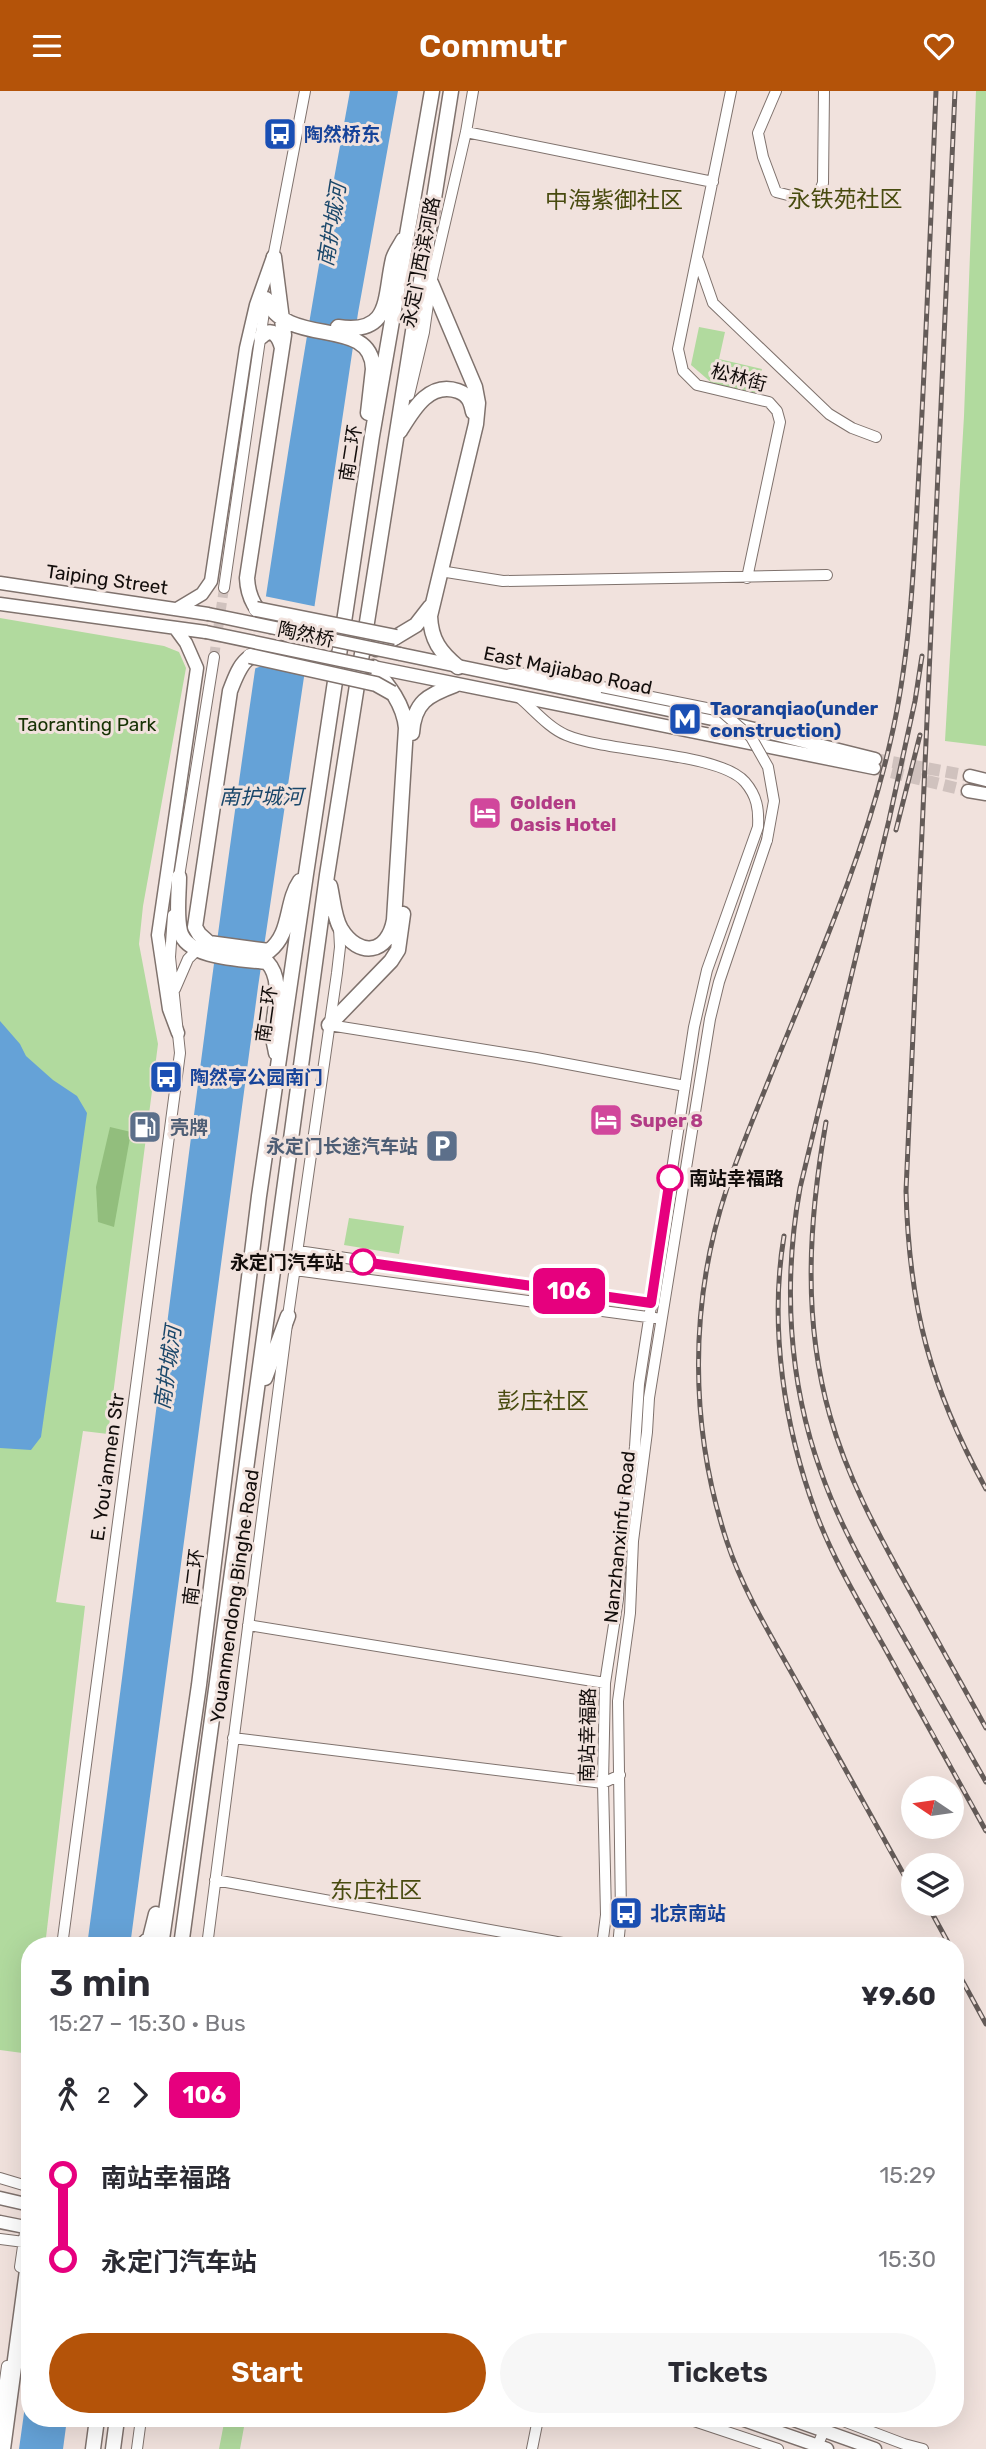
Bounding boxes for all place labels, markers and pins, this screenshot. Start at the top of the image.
bus stop icon: 陶然桥东 [261,115,299,153]
place label: 陶然桥东 [304,123,380,146]
place label: Taoranqiao(under construction) [710,697,879,742]
metro station icon: Taoranqiao(under construction) [666,700,704,738]
place label: Golden Oasis Hotel [510,791,617,836]
hotel icon: Golden Oasis Hotel [466,794,504,832]
bus stop icon: 陶然亭公园南门 [147,1058,185,1096]
place label: 陶然亭公园南门 [190,1066,323,1089]
hotel icon: Super 8 [587,1101,625,1139]
fuel station icon: 壳牌 [126,1108,164,1146]
place label: Super 8 [630,1109,703,1132]
place label: 壳牌 [170,1116,208,1139]
parking icon: 永定门长途汽车站 [423,1127,461,1165]
place label: 永定门长途汽车站 [266,1135,418,1158]
marker: 南站幸福路 [657,1165,683,1191]
place label: 南站幸福路 [689,1167,784,1190]
marker: 永定门汽车站 [350,1249,376,1275]
place label: 永定门汽车站 [230,1251,344,1274]
bus stop icon: 北京南站 [607,1894,645,1932]
place label: 北京南站 [650,1902,726,1925]

